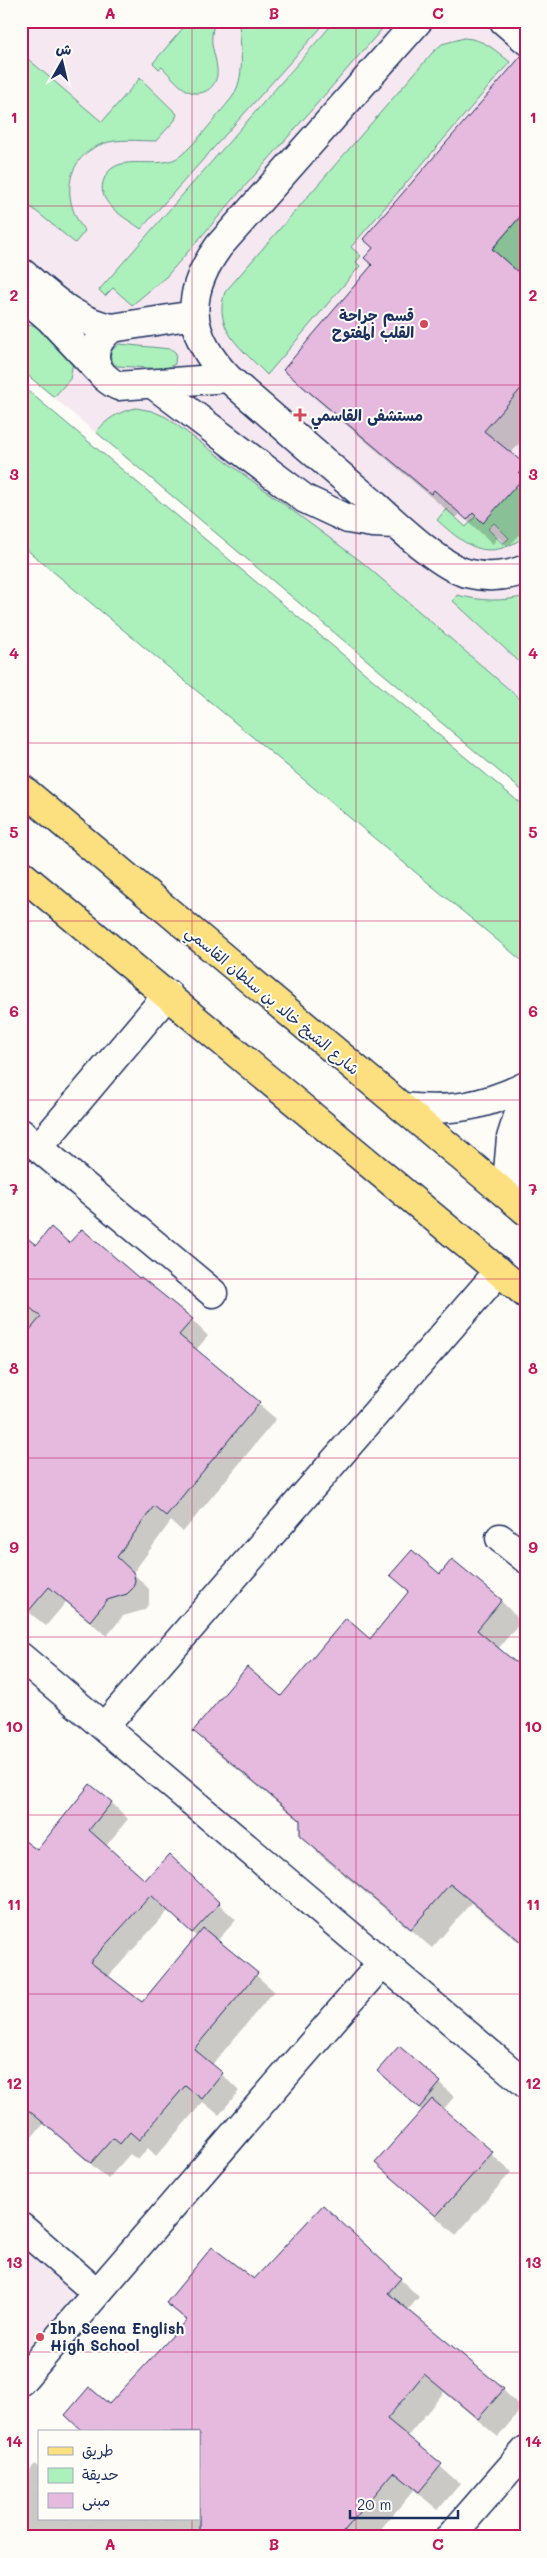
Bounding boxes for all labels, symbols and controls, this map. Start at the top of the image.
text: A [104,2,116,23]
text: B [269,2,279,23]
text: C [432,2,444,23]
north arrow [38,38,88,88]
text: ش [55,38,73,59]
text: 1 [10,106,18,127]
text: 1 [529,106,537,127]
text: 2 [10,284,19,305]
text: 2 [529,284,538,305]
place label: قسم جراحة القلب المفتوح [332,305,414,343]
marker: قسم جراحة القلب المفتوح [418,318,430,330]
place label: مستشفى القاسمي [311,405,423,430]
marker: مستشفى القاسمي [293,408,307,422]
text: 3 [9,463,19,484]
text: 3 [528,463,538,484]
text: 4 [9,642,19,663]
text: 4 [528,642,538,663]
text: 5 [9,821,19,842]
text: 5 [528,821,538,842]
street label: شارع الشيخ خالد بن سلطان القاسمي [179,921,364,1082]
text: 6 [9,1000,19,1021]
text: 6 [528,1000,538,1021]
text: 7 [10,1178,19,1199]
text: 7 [529,1178,538,1199]
text: 8 [9,1357,19,1378]
text: 8 [528,1357,538,1378]
text: 9 [9,1536,19,1557]
text: 9 [528,1536,538,1557]
text: 10 [5,1715,23,1736]
text: 10 [524,1715,542,1736]
text: 11 [7,1893,21,1914]
text: 11 [526,1893,540,1914]
text: 12 [6,2072,22,2093]
text: 12 [525,2072,541,2093]
text: 13 [6,2251,23,2272]
text: 13 [525,2251,542,2272]
place label: Ibn Seena English High School [50,2318,185,2355]
marker: Ibn Seena English High School [34,2331,46,2343]
text: 14 [5,2430,23,2451]
legend [38,2430,200,2520]
text: 14 [524,2430,542,2451]
text: طريق [82,2440,114,2460]
text: حديقة [82,2464,119,2484]
scale bar [350,2488,457,2520]
text: مبنى [82,2490,110,2511]
text: 20 m [357,2494,391,2514]
text: A [104,2533,116,2554]
text: B [269,2533,279,2554]
text: C [432,2533,444,2554]

